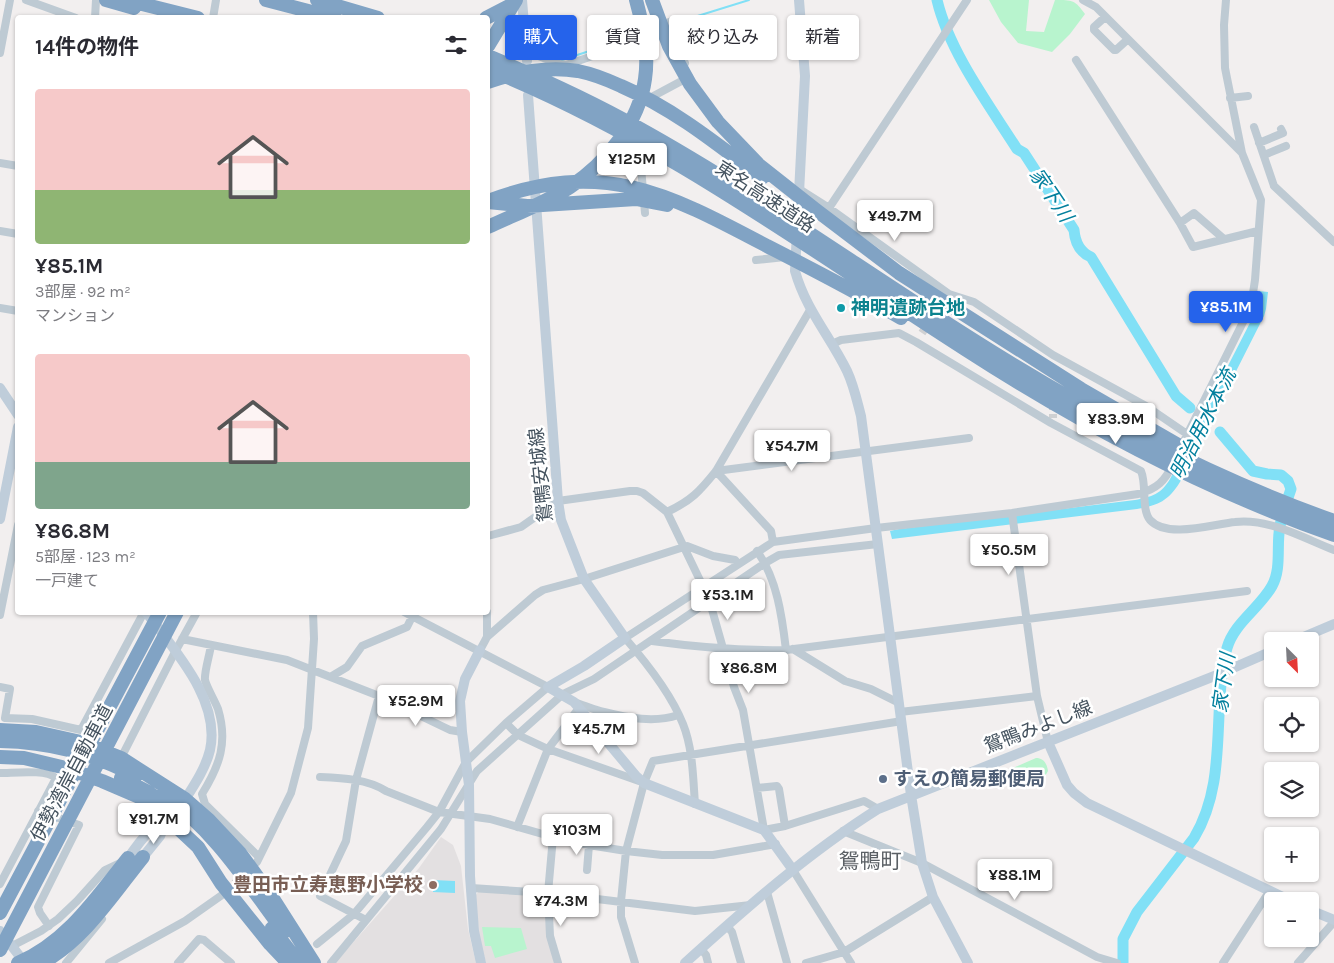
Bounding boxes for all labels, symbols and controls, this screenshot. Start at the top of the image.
chip: 購入 [505,15,577,60]
chip: 賃貸 [587,15,659,60]
chip: 絞り込み [669,15,777,60]
chip: 新着 [787,15,859,60]
icon: filters [442,31,470,59]
text: 14件の物件 [35,35,139,59]
icon: home [208,122,298,212]
pin: ¥125M [597,142,667,185]
text: ¥125M [608,149,656,168]
street label: 東名高速道路 [711,157,819,237]
water label: 家下川 [1025,164,1078,228]
pin: ¥49.7M [854,200,936,242]
text: ¥49.7M [868,206,922,225]
text: ¥85.1M [35,254,103,278]
text: 3部屋 · 92 m² [35,282,131,301]
pin: ¥85.1M [1185,290,1267,333]
place label: 神明遺跡台地 [851,297,965,319]
text: ¥85.1M [1200,297,1252,316]
marker: 神明遺跡台地 [835,302,847,314]
text: マンション [35,306,115,325]
water label: 明治用水本流 [1166,363,1242,483]
icon: home [208,387,298,477]
pin: ¥83.9M [1075,402,1157,445]
text: ¥83.9M [1088,409,1144,428]
street label: 鴛鴨安城線 [525,427,557,523]
pin: ¥54.7M [751,430,833,472]
text: ¥54.7M [765,436,819,455]
text: ¥86.8M [35,519,110,543]
pin: ¥50.5M [968,534,1050,576]
text: ¥50.5M [981,540,1037,559]
text: 5部屋 · 123 m² [35,547,136,566]
text: 一戸建て [35,571,99,590]
pin: ¥53.1M [687,578,769,621]
text: ¥53.1M [702,585,754,604]
north arrow [1264,632,1319,688]
map controls [1264,632,1319,947]
water label: 家下川 [1208,650,1240,714]
pin: ¥86.8M [708,652,790,694]
text: ¥86.8M [720,658,778,677]
pin: ¥52.9M [375,684,457,727]
text: ¥52.9M [388,691,444,710]
street label: 鴛鴨みよし線 [981,696,1095,758]
button: locate [1264,697,1319,752]
street label: 伊勢湾岸自動車道 [27,701,117,845]
pin: ¥45.7M [558,712,640,755]
text: ¥45.7M [572,719,626,738]
button: layers [1264,762,1319,817]
place label: すえの簡易郵便局 [893,768,1045,790]
marker: すえの簡易郵便局 [877,773,889,785]
pin: ¥91.7M [113,802,195,845]
text: ¥91.7M [129,809,179,828]
pin: ¥103M [542,814,612,856]
text: ¥103M [552,820,602,839]
button: + [1264,827,1319,882]
district label: 鴛鴨町 [839,849,902,873]
pin: ¥88.1M [974,858,1056,901]
text: ¥88.1M [988,865,1042,884]
place label: 豊田市立寿恵野小学校 [233,874,423,896]
marker: 豊田市立寿恵野小学校 [427,879,439,891]
pin: ¥74.3M [520,884,602,927]
text: ¥74.3M [534,891,588,910]
button: − [1264,892,1319,947]

